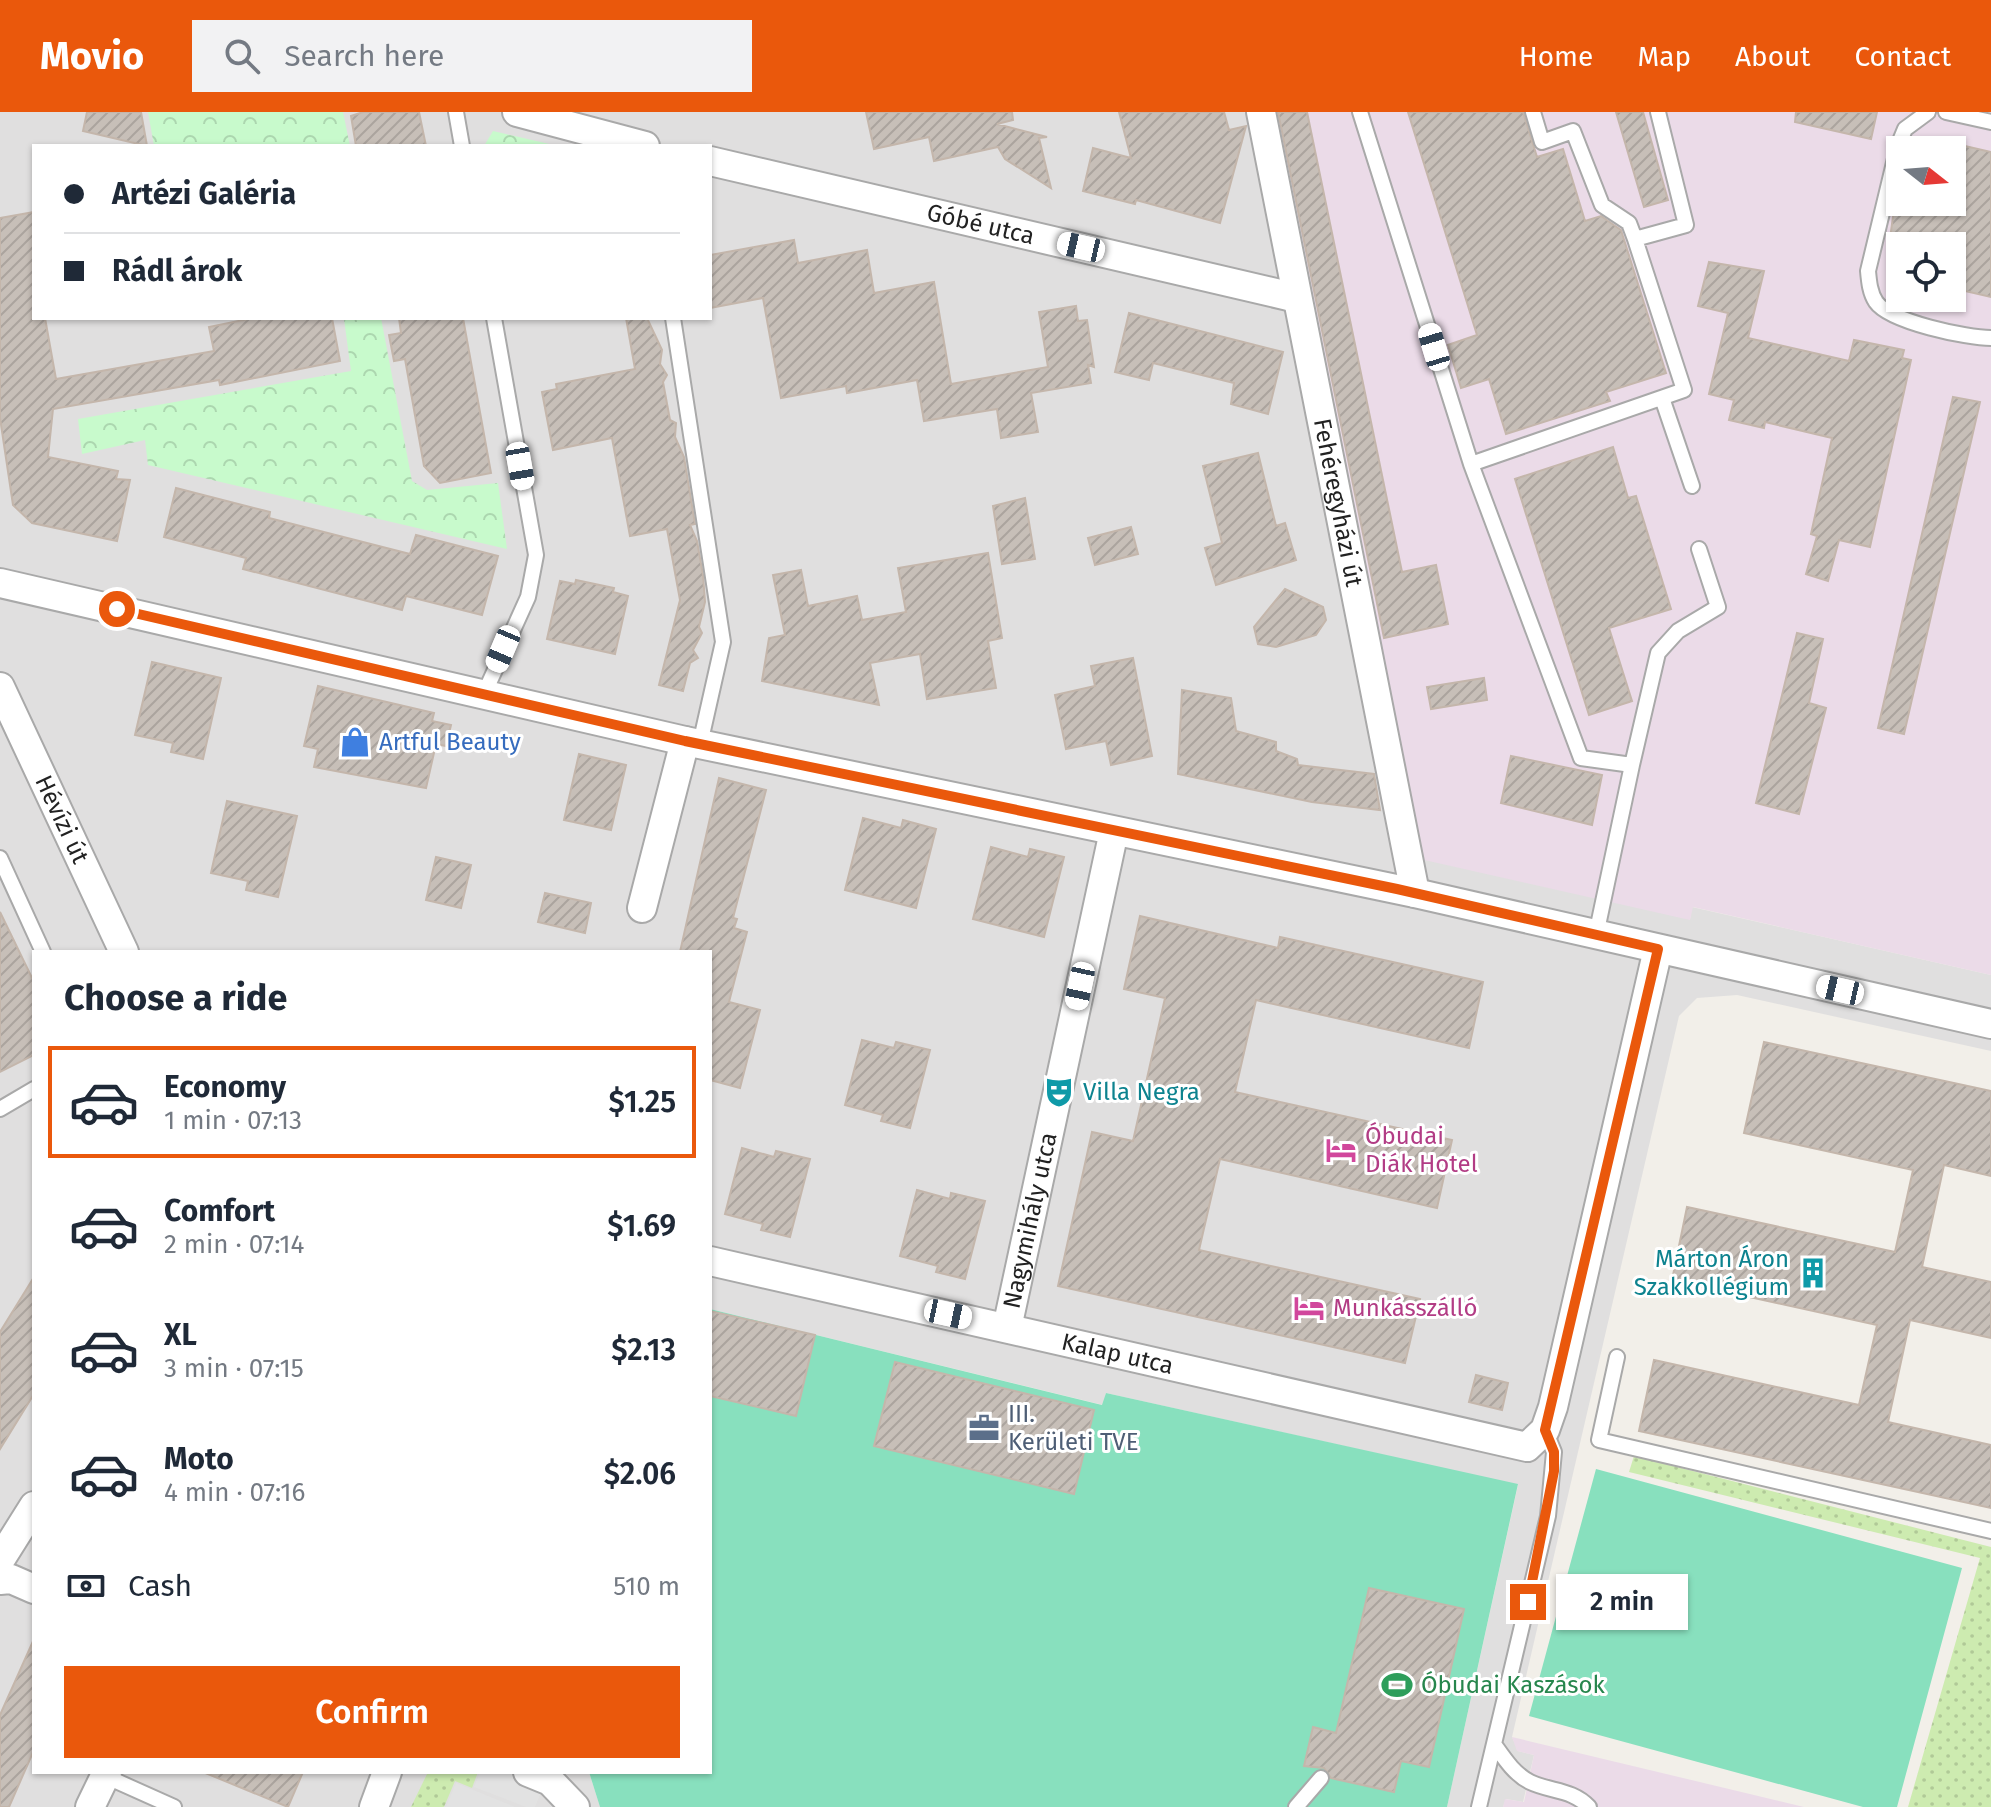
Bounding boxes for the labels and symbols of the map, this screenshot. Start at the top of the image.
north arrow [1886,136,1966,216]
street label: Góbé utca [924,198,1037,250]
car [1055,230,1107,264]
car [1416,321,1452,373]
street label: Fehéregyházi út [1308,416,1368,589]
car [504,440,536,492]
route start [99,591,135,627]
car [483,622,523,676]
shop icon: Artful Beauty [338,725,372,759]
place label: Artful Beauty [379,728,521,756]
street label: Hévízi út [29,771,95,868]
car [1063,960,1097,1012]
car [1814,973,1866,1007]
theatre icon: Villa Negra [1042,1075,1076,1109]
place label: Villa Negra [1083,1078,1200,1106]
place label: Óbudai Diák Hotel [1365,1121,1478,1178]
street label: Nagymihály utca [998,1130,1063,1311]
hotel icon: Óbudai Diák Hotel [1324,1133,1358,1167]
place label: Márton Áron Szakkollégium [1634,1244,1789,1301]
building icon: Márton Áron Szakkollégium [1796,1256,1830,1290]
hotel icon: Munkásszálló [1292,1291,1326,1325]
place label: Munkásszálló [1333,1294,1478,1322]
car [922,1297,974,1331]
street label: Kalap utca [1059,1327,1176,1380]
place label: III. Kerületi TVE [1008,1400,1139,1456]
office icon: III. Kerületi TVE [967,1411,1001,1445]
callout: 2 min [1556,1574,1688,1630]
route end [1510,1584,1546,1620]
sports icon: Óbudai Kaszások [1380,1668,1414,1702]
place label: Óbudai Kaszások [1421,1670,1606,1699]

